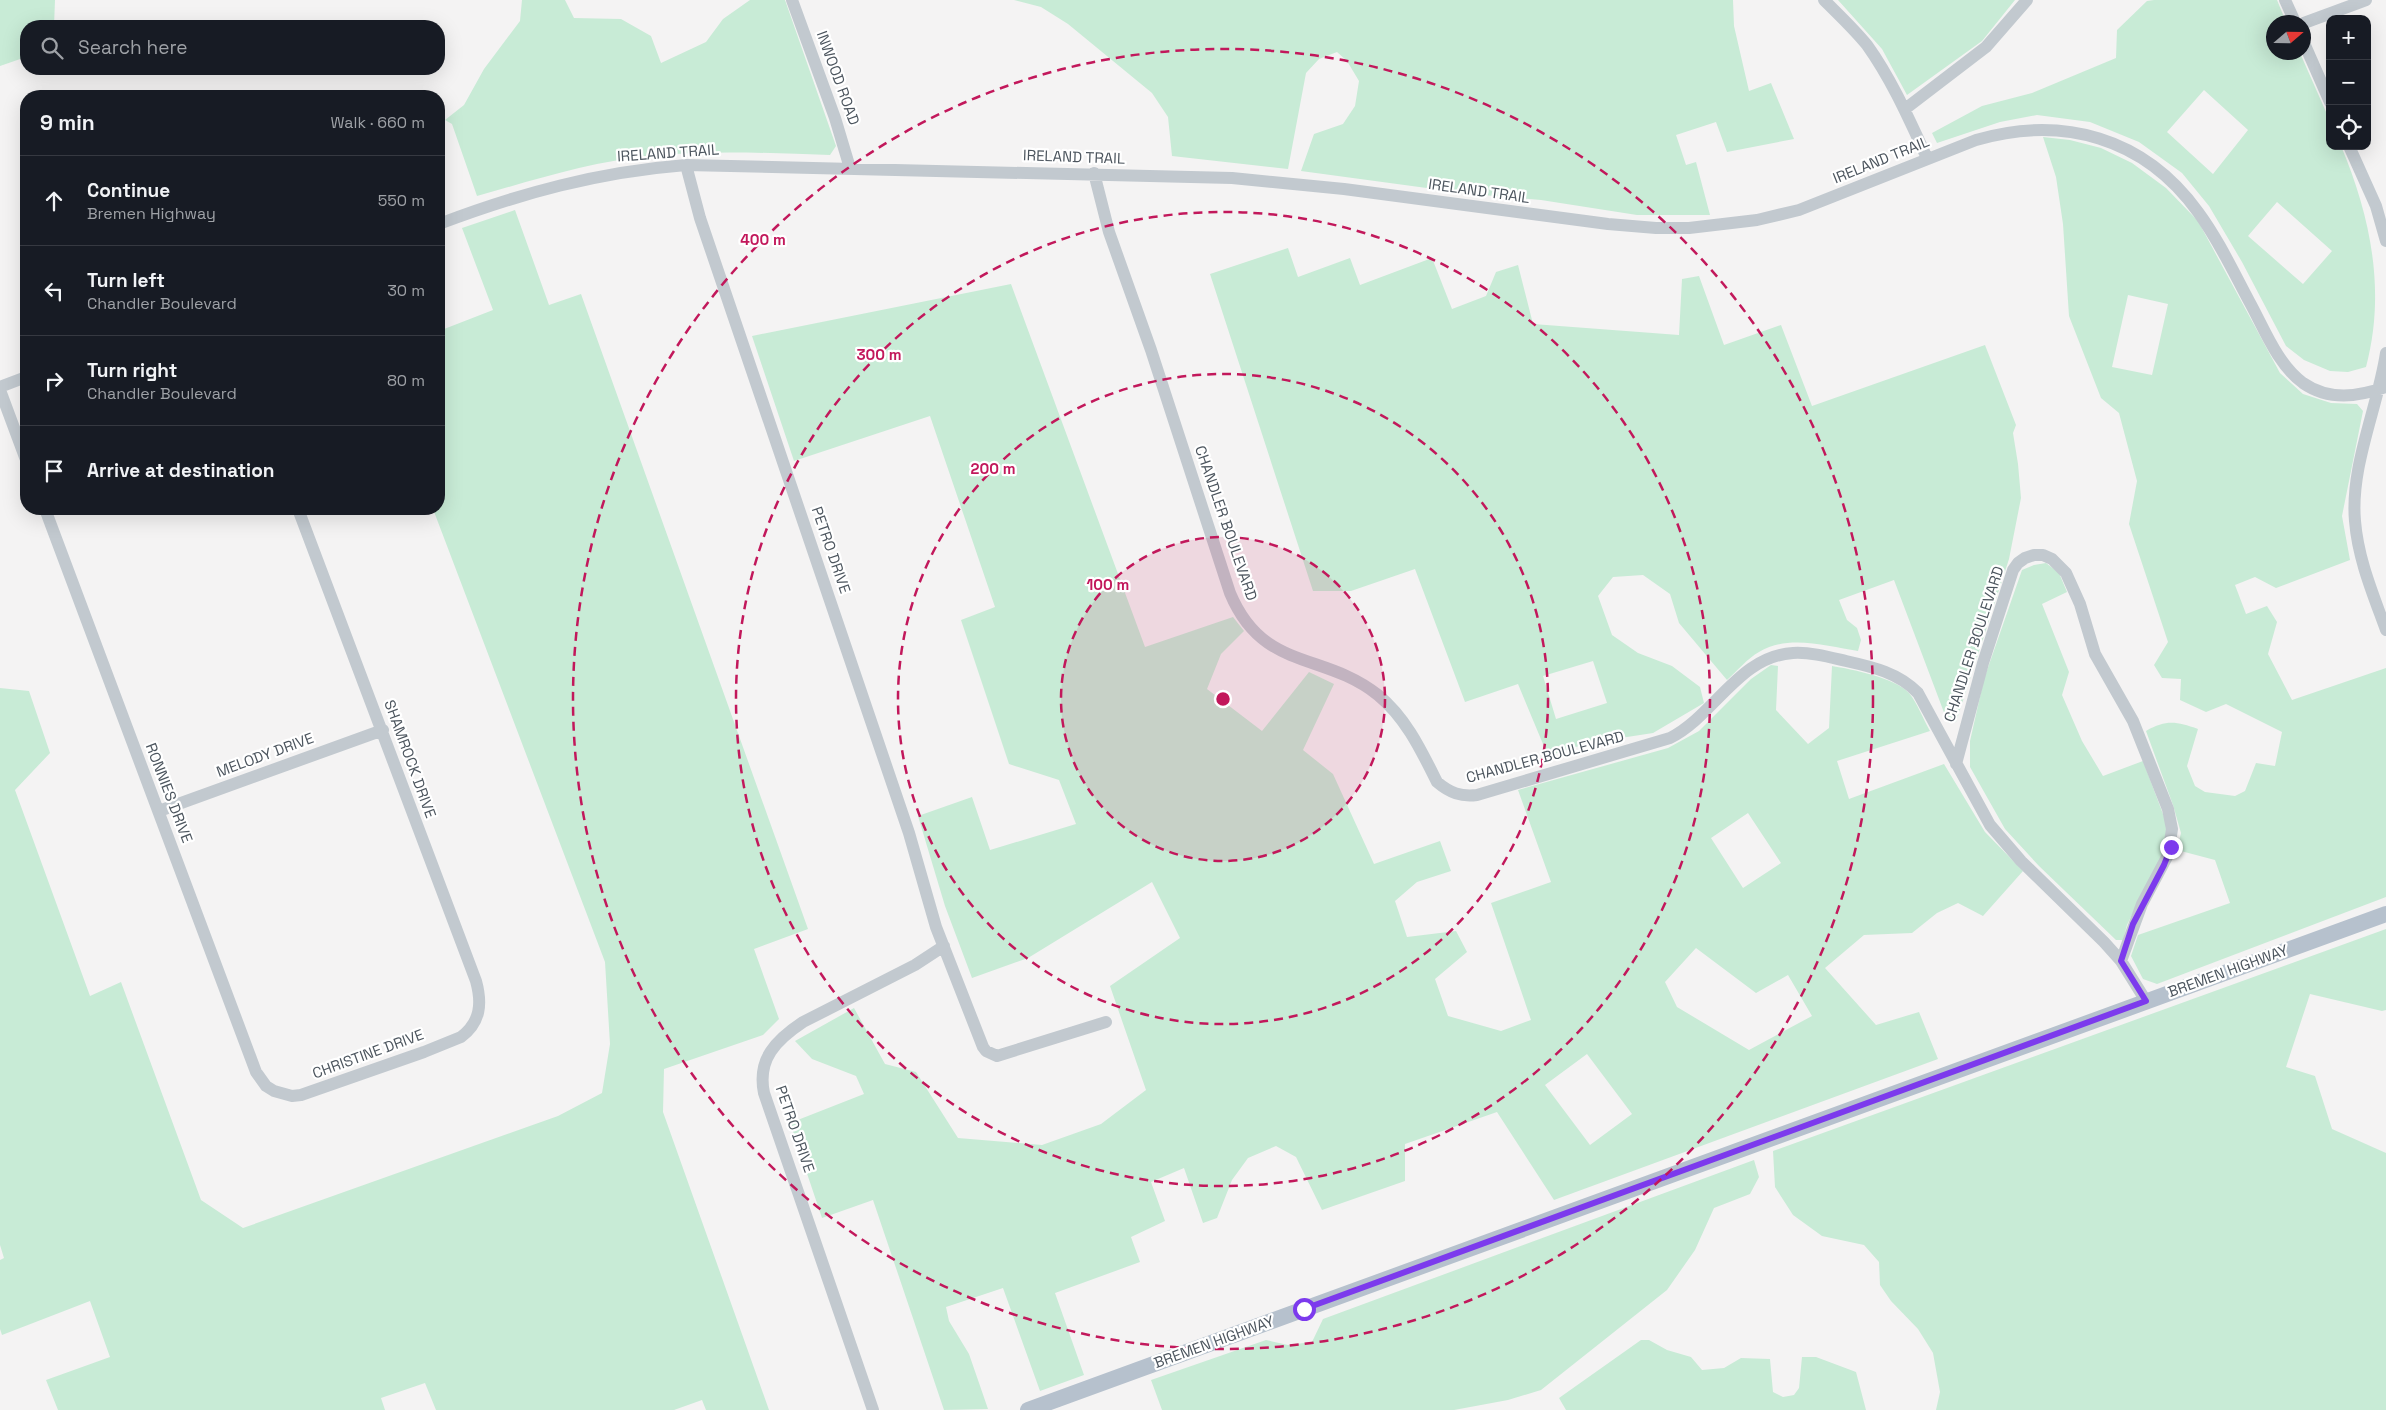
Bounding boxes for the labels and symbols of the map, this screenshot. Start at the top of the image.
north arrow [2266,15,2311,60]
street label: INWOOD ROAD [813,28,864,128]
street label: IRELAND TRAIL [1830,132,1932,187]
street label: IRELAND TRAIL [616,139,720,166]
street label: IRELAND TRAIL [1023,145,1125,168]
street label: IRELAND TRAIL [1427,174,1531,207]
text: 400 m [740,230,786,249]
text: 300 m [856,345,902,364]
street label: CHANDLER BOULEVARD [1191,443,1262,603]
text: 200 m [971,459,1015,478]
street label: PETRO DRIVE [808,504,855,596]
street label: CHANDLER BOULEVARD [1939,563,2008,724]
text: 100 m [1087,575,1129,594]
centre of rings [1214,690,1232,708]
street label: SHAMROCK DRIVE [380,697,441,821]
street label: CHANDLER BOULEVARD [1464,726,1626,787]
street label: MELODY DRIVE [214,728,316,781]
street label: RONNIES DRIVE [142,740,197,845]
route end [2160,836,2183,859]
street label: BREMEN HIGHWAY [2165,940,2291,1001]
street label: CHRISTINE DRIVE [310,1025,426,1082]
street label: PETRO DRIVE [772,1083,819,1175]
route start [1293,1298,1316,1321]
street label: BREMEN HIGHWAY [1151,1311,1277,1372]

